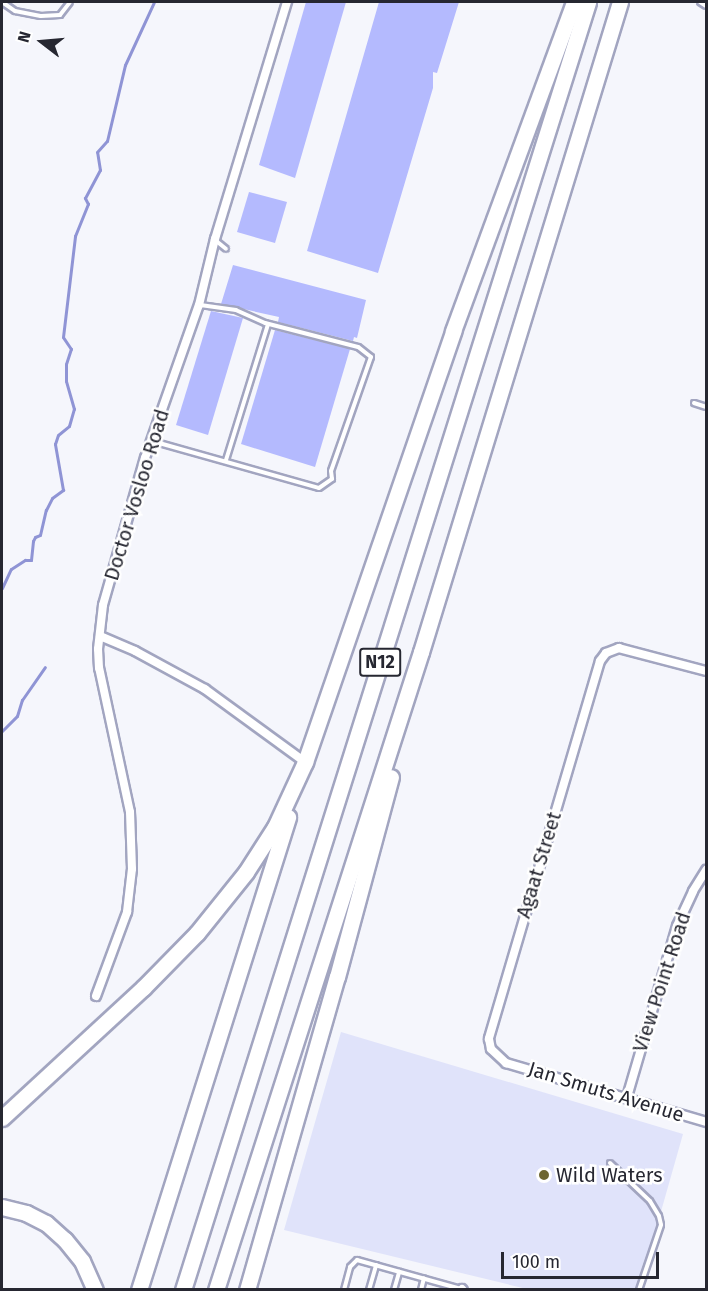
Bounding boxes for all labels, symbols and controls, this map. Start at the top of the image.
north arrow [12,12,72,72]
text: N [14,29,35,45]
street label: Doctor Vosloo Road [100,406,174,584]
road number: N12 [359,647,401,677]
street label: Agaat Street [511,809,567,921]
street label: View Point Road [628,909,696,1055]
street label: Jan Smuts Avenue [525,1057,687,1127]
place label: Wild Waters [556,1163,663,1187]
marker: Wild Waters [537,1168,551,1182]
scale bar [504,1240,662,1278]
text: 100 m [512,1251,560,1273]

